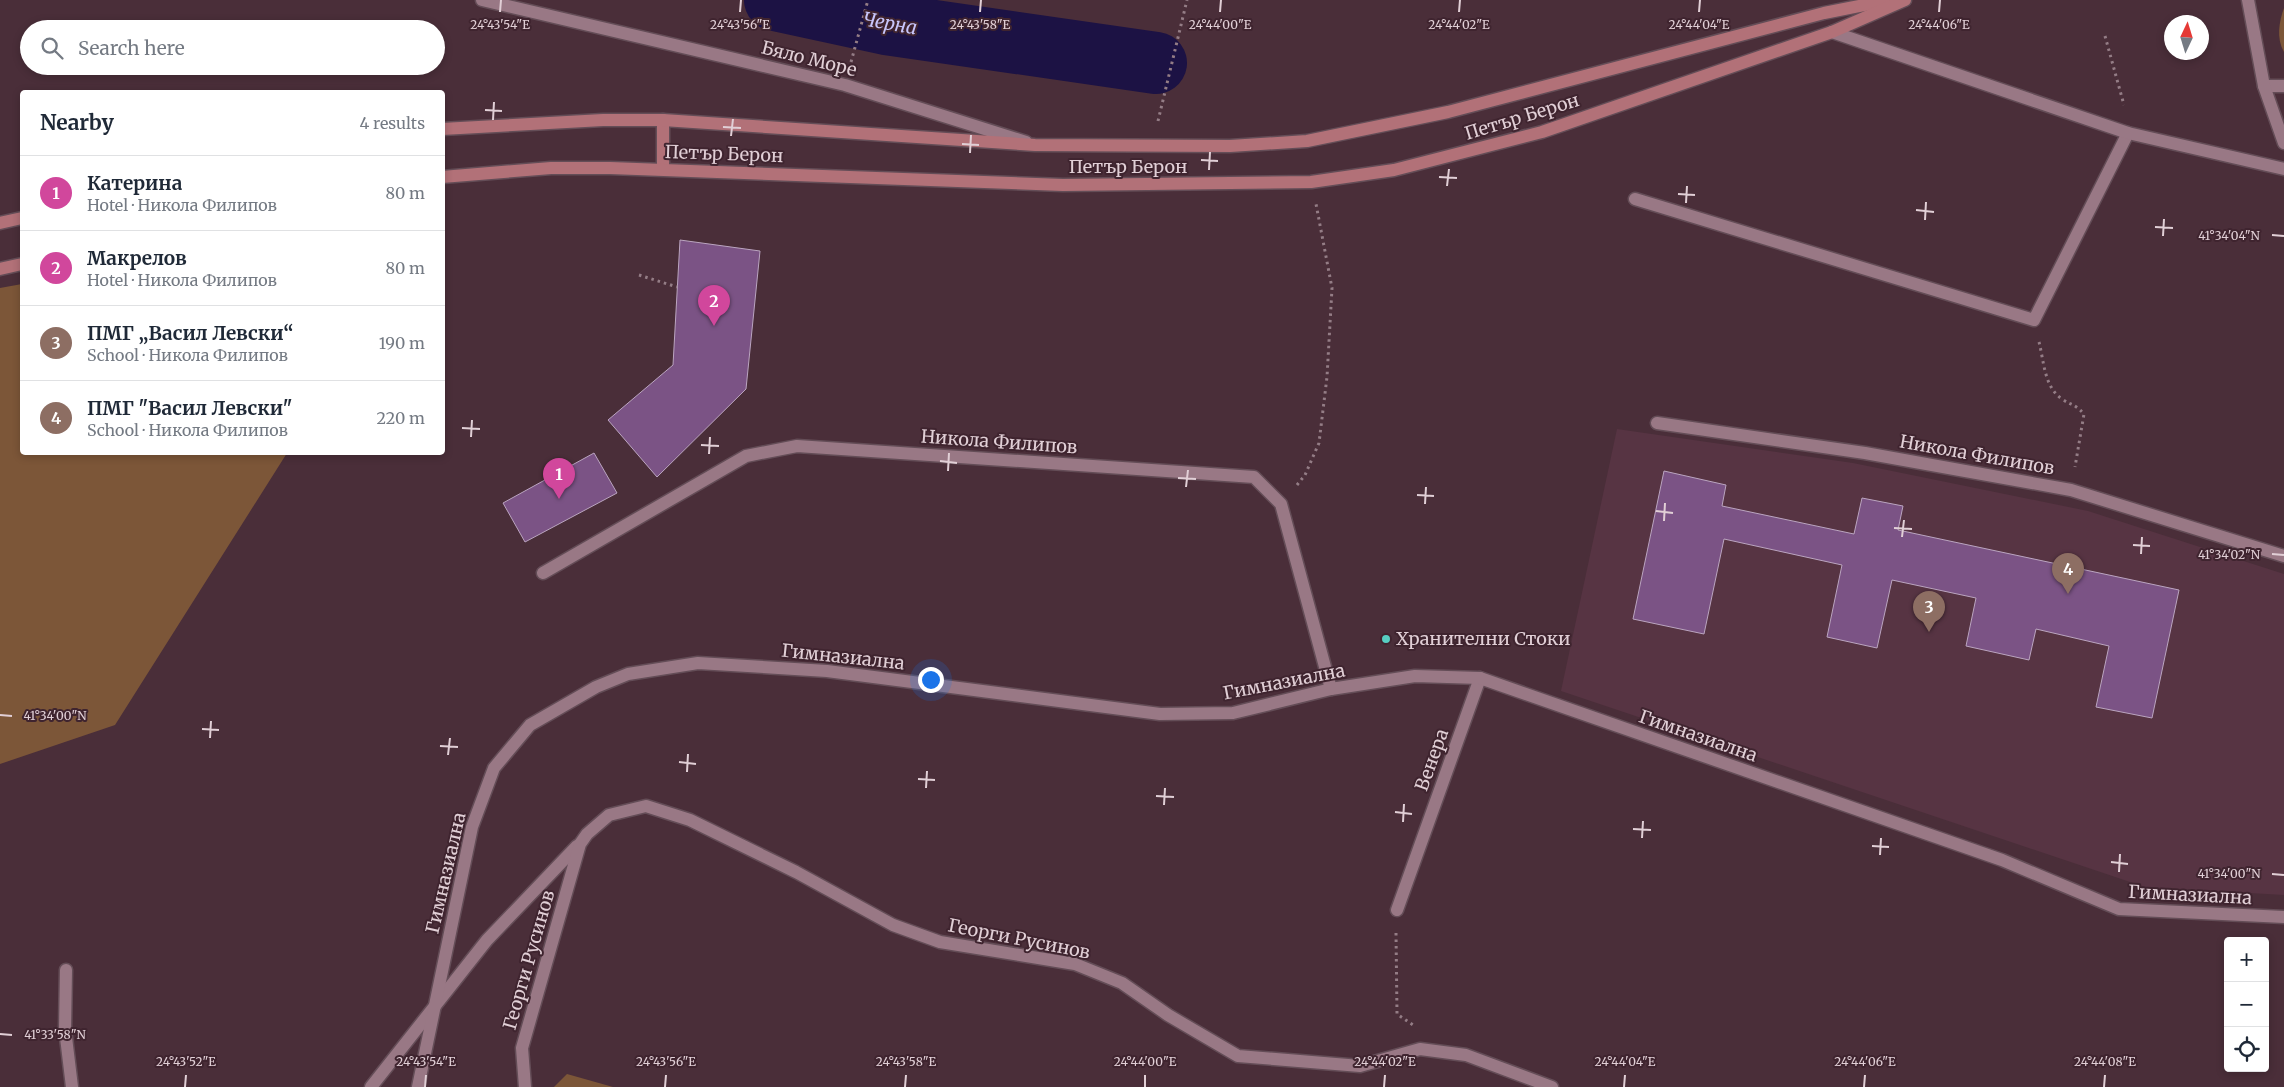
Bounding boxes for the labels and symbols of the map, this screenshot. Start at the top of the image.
water label: Черна [861,6,919,40]
north arrow [2164,15,2209,60]
text: 24°43'54"E [470,17,530,32]
text: 24°43'56"E [710,17,770,32]
text: 24°43'58"E [950,17,1011,32]
text: 24°44'00"E [1189,17,1252,32]
text: 24°44'02"E [1428,17,1490,32]
text: 24°44'04"E [1669,17,1730,32]
text: 24°44'06"E [1908,17,1970,32]
street label: Бяло Море [759,36,859,81]
street label: Петър Берон [1462,88,1582,145]
street label: Петър Берон [664,140,784,167]
street label: Петър Берон [1069,155,1187,178]
text: 41°34'04"N [2198,228,2260,243]
pin: 2 [698,285,730,326]
street label: Никола Филипов [920,425,1078,458]
street label: Никола Филипов [1898,430,2057,480]
pin: 1 [543,458,575,499]
text: 41°34'02"N [2198,547,2261,562]
pin: 4 [2052,553,2084,594]
pin: 3 [1913,591,1945,632]
place label: Хранителни Стоки [1396,627,1570,650]
marker: Хранителни Стоки [1380,633,1392,645]
street label: Гимназиална [780,639,906,674]
street label: Гимназиална [1221,658,1347,705]
your location [918,667,944,693]
street label: Гимназиална [1636,704,1761,767]
text: 41°34'00"N [23,708,87,723]
street label: Венера [1410,725,1453,794]
street label: Гимназиална [420,810,471,936]
text: 41°34'00"N [2197,866,2261,881]
street label: Гимназиална [2128,880,2253,909]
street label: Георги Русинов [498,887,560,1032]
street label: Георги Русинов [946,913,1093,964]
text: 41°33'58"N [24,1027,86,1042]
text: 24°43'52"E [156,1054,216,1069]
text: 24°43'54"E [396,1054,456,1069]
text: 24°43'56"E [636,1054,696,1069]
text: 24°43'58"E [876,1054,937,1069]
text: 24°44'00"E [1114,1054,1177,1069]
text: 24°44'02"E [1354,1054,1416,1069]
text: 24°44'04"E [1595,1054,1656,1069]
text: 24°44'06"E [1834,1054,1896,1069]
text: 24°44'08"E [2074,1054,2136,1069]

